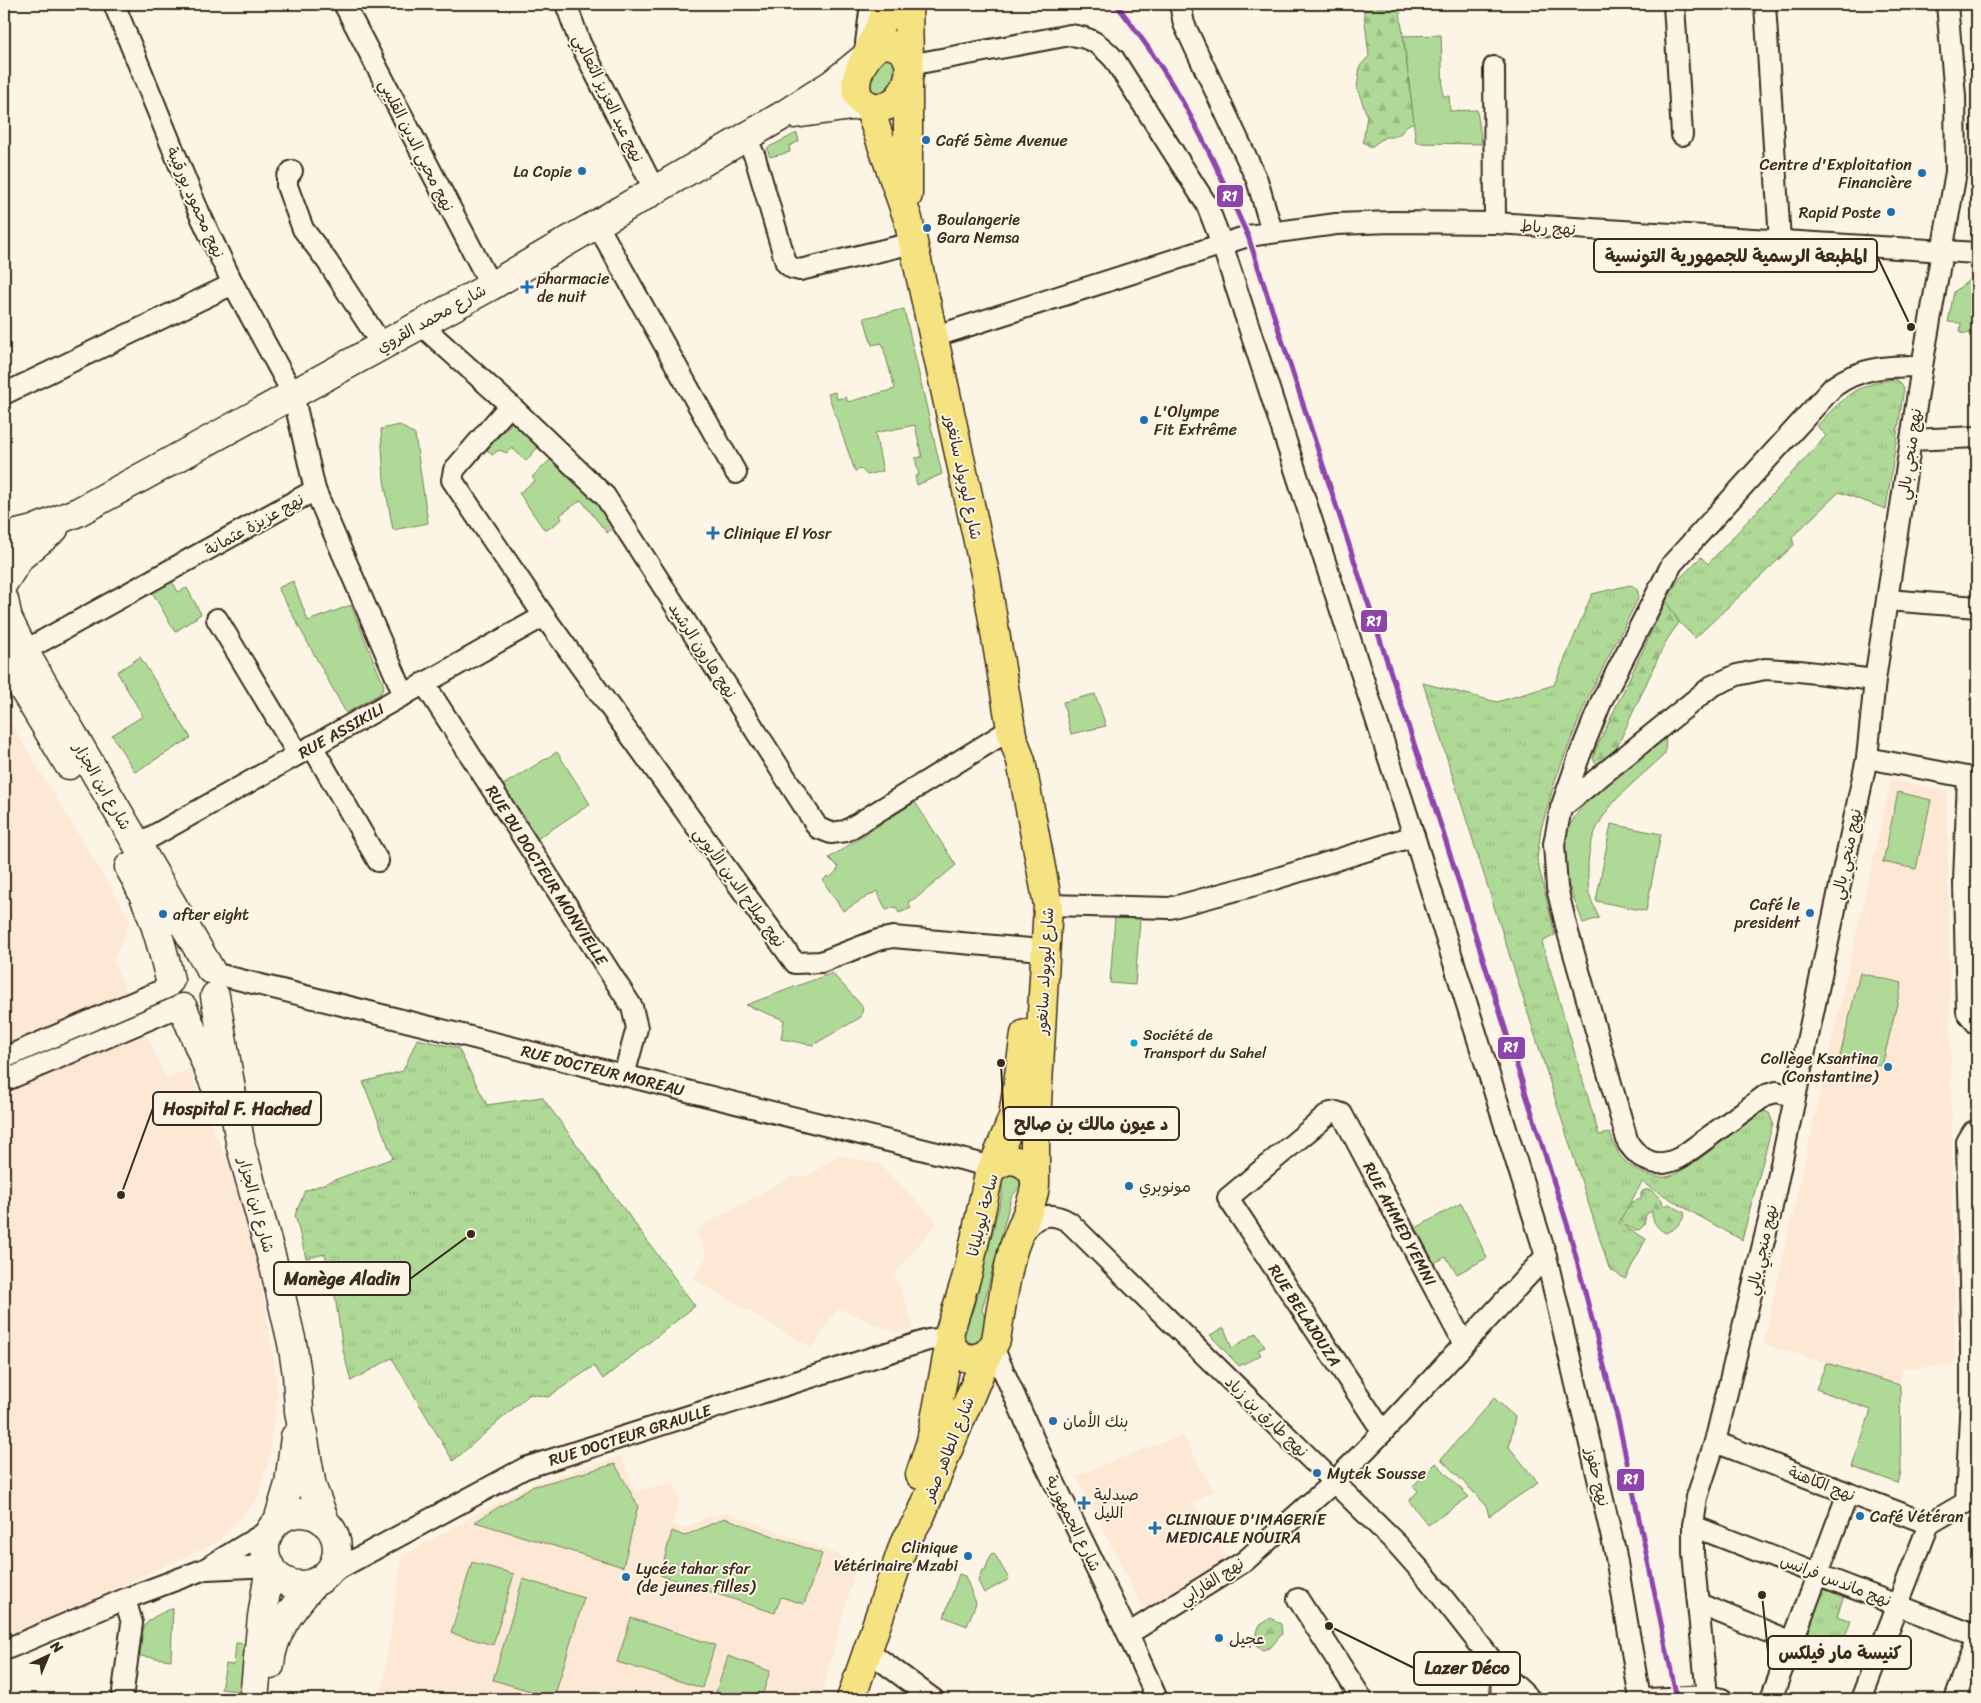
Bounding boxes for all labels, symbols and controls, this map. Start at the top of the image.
street label: نهج عبد العزيز الثعالبي [565,29,652,167]
street label: نهج محيي الدين القليبي [371,74,463,217]
place label: Café 5ème Avenue [936,126,1068,155]
marker: Café 5ème Avenue [920,134,932,146]
street label: نهج محمود بورقيبة [158,142,233,263]
place label: Centre d'Exploitation Financière [1760,150,1912,197]
place label: La Copie [513,157,572,186]
marker: La Copie [576,165,588,177]
marker: Centre d'Exploitation Financière [1916,167,1928,179]
line badge: R1 [1216,184,1244,208]
text: R1 [1222,184,1237,209]
place label: Rapid Poste [1799,198,1881,227]
place label: Boulangerie Gara Nemsa [937,205,1020,252]
marker: Rapid Poste [1885,206,1897,218]
street label: نهج رباط [1519,211,1577,244]
marker: Boulangerie Gara Nemsa [921,222,933,234]
callout: المطبعة الرسمية للجمهورية التونسية [1594,239,1877,272]
text: المطبعة الرسمية للجمهورية التونسية [1605,240,1867,272]
place label: pharmacie de nuit [536,264,609,311]
street label: شارع محمد القروي [371,276,492,361]
marker: pharmacie de nuit [521,281,533,293]
place label: L'Olympe Fit Extrême [1154,397,1237,444]
street label: نهج منجي بالي [1889,406,1930,502]
street label: شارع ليوبولد سانغور [936,411,991,542]
marker: L'Olympe Fit Extrême [1138,414,1150,426]
street label: نهج عزيزة عثمانة [199,485,309,564]
place label: Clinique El Yosr [724,519,833,548]
marker: Clinique El Yosr [706,526,720,540]
street label: نهج هارون الرشيد [660,596,745,704]
line badge: R1 [1360,609,1388,633]
text: R1 [1366,609,1381,634]
street label: RUE ASSIKILI [292,695,390,767]
street label: شارع ابن الجزار [65,735,140,836]
street label: RUE DU DOCTEUR MONVIELLE [478,779,616,972]
street label: نهج منجي بالي [1823,806,1870,902]
street label: نهج صلاح الدين الأيوبي [686,821,794,954]
place label: Café le president [1734,890,1801,937]
place label: after eight [173,900,249,929]
street label: شارع ليوبولد سانغور [1027,907,1062,1036]
marker: Café le president [1804,907,1816,919]
marker: after eight [157,908,169,920]
place label: Société de Transport du Sahel [1143,1022,1267,1066]
text: R1 [1503,1035,1518,1060]
street label: RUE DOCTEUR MOREAU [518,1036,688,1105]
line badge: R1 [1497,1036,1526,1060]
marker: Société de Transport du Sahel [1129,1038,1139,1048]
place label: Collège Ksantina (Constantine) [1761,1044,1879,1091]
marker: Collège Ksantina (Constantine) [1882,1061,1894,1073]
callout: Hospital F. Hached [153,1092,321,1125]
text: Hospital F. Hached [162,1093,312,1125]
callout: د عيون مالك بن صالح [1004,1107,1179,1140]
text: د عيون مالك بن صالح [1014,1108,1168,1140]
street label: شارع ابن الجزار [229,1152,283,1256]
street label: RUE AHMED YEMNI [1355,1156,1445,1291]
street label: ساحة ليوبليانا [958,1170,1007,1260]
place label: مونوبري [1139,1172,1191,1201]
marker: مونوبري [1123,1180,1135,1192]
street label: نهج منجي بالي [1737,1202,1786,1298]
street label: RUE BELAJOUZA [1260,1258,1349,1373]
callout: Manège Aladin [274,1262,410,1295]
text: Manège Aladin [283,1263,400,1295]
street label: نهج طارق بن زياد [1218,1368,1316,1464]
street label: شارع الطاهر صفر [914,1392,983,1508]
street label: RUE DOCTEUR GRAULLE [545,1395,716,1475]
place label: بنك الأمان [1063,1407,1128,1436]
marker: بنك الأمان [1047,1415,1059,1427]
street label: نهج حفوز [1576,1443,1618,1509]
street label: نهج الكاهنة [1784,1457,1860,1510]
place label: Mytek Sousse [1327,1459,1426,1488]
marker: Mytek Sousse [1311,1467,1323,1479]
text: R1 [1623,1467,1638,1492]
line badge: R1 [1616,1468,1645,1492]
street label: شارع الجمهورية [1038,1470,1110,1577]
place label: صيدلية الليل [1094,1480,1139,1527]
marker: صيدلية الليل [1078,1497,1090,1509]
place label: Café Vétéran [1870,1502,1964,1531]
place label: CLINIQUE D'IMAGERIE MEDICALE NOUIRA [1166,1505,1327,1552]
marker: Café Vétéran [1854,1510,1866,1522]
marker: CLINIQUE D'IMAGERIE MEDICALE NOUIRA [1148,1521,1162,1535]
place label: Clinique Vétérinaire Mzabi [834,1533,959,1580]
street label: نهج ماندس فرانس [1776,1546,1896,1615]
street label: نهج الفارابي [1173,1549,1250,1614]
marker: Clinique Vétérinaire Mzabi [962,1550,974,1562]
place label: Lycée tahar sfar (de jeunes filles) [636,1554,756,1601]
marker: Lycée tahar sfar (de jeunes filles) [620,1571,632,1583]
place label: عجيل [1229,1624,1265,1653]
north arrow [22,1630,72,1680]
marker: عجيل [1213,1632,1225,1644]
text: N [44,1634,69,1660]
callout: كنيسة مار فيلكس [1768,1636,1911,1669]
text: كنيسة مار فيلكس [1778,1637,1902,1669]
callout: Lazer Déco [1414,1652,1520,1685]
text: Lazer Déco [1424,1652,1510,1684]

